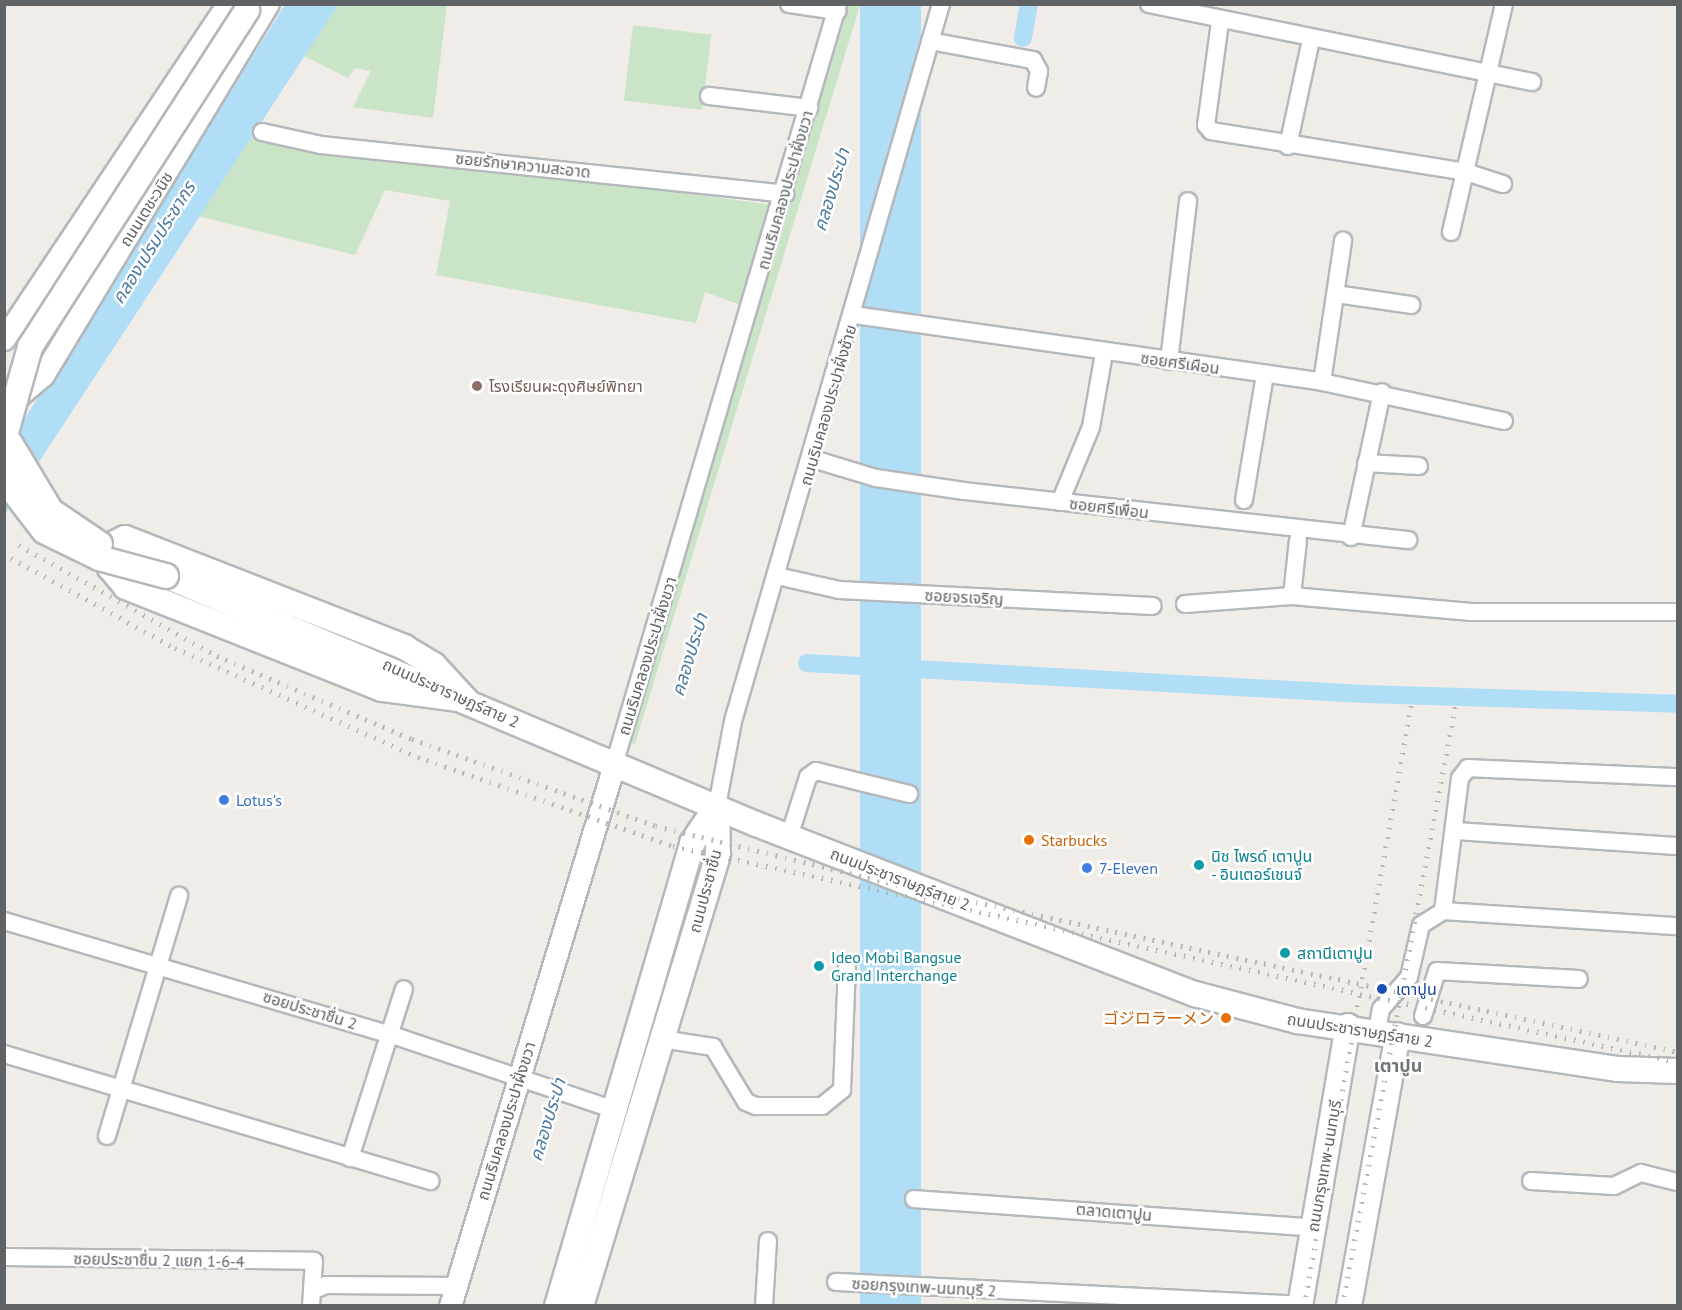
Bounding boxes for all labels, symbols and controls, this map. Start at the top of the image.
street label: ถนนริมคลองประปาฝั่งขวา [753,108,817,272]
water label: คลองประปา [809,146,855,234]
street label: ซอยรักษาความสะอาด [454,148,592,182]
street label: ถนนเตชะวนิช [115,168,177,250]
water label: คลองเปรมประชากร [108,178,200,308]
street label: ถนนริมคลองประปาฝั่งซ้าย [796,322,860,488]
street label: ซอยศรีเผือน [1139,348,1221,378]
place label: โรงเรียนผะดุงศิษย์พิทยา [489,376,643,396]
marker: โรงเรียนผะดุงศิษย์พิทยา [470,379,484,393]
street label: ซอยศรีเพื่อน [1068,494,1150,522]
street label: ถนนริมคลองประปาฝั่งขวา [614,574,680,738]
street label: ซอยจรเจริญ [924,585,1004,609]
water label: คลองประปา [667,611,713,699]
street label: ถนนประชาราษฎร์สาย 2 [380,654,522,732]
place label: Lotus's [236,790,282,810]
marker: Lotus's [217,793,231,807]
place label: Starbucks [1041,830,1107,850]
marker: Starbucks [1022,833,1036,847]
street label: ถนนประชาราษฎร์สาย 2 [828,844,972,914]
place label: นิช ไพรด์ เตาปูน - อินเตอร์เชนจ์ [1211,846,1312,884]
street label: ถนนประชาชื่น [685,847,725,935]
place label: 7-Eleven [1099,858,1158,878]
marker: นิช ไพรด์ เตาปูน - อินเตอร์เชนจ์ [1192,858,1206,872]
marker: 7-Eleven [1080,861,1094,875]
place label: สถานีเตาปูน [1297,943,1373,963]
marker: สถานีเตาปูน [1278,946,1292,960]
place label: Ideo Mobi Bangsue Grand Interchange [831,947,962,985]
marker: Ideo Mobi Bangsue Grand Interchange [812,959,826,973]
place label: เตาปูน [1396,979,1437,999]
marker: เตาปูน [1373,980,1391,998]
street label: ซอยประชาชื่น 2 [261,987,359,1033]
place label: ゴジロラーメン [1102,1008,1214,1028]
street label: ถนนประชาราษฎร์สาย 2 [1286,1009,1434,1051]
marker: ゴジロラーメン [1219,1011,1233,1025]
street label: ถนนริมคลองประปาฝั่งขวา [473,1039,539,1203]
district label: เตาปูน [1374,1055,1422,1077]
water label: คลองประปา [525,1076,571,1164]
street label: ถนนกรุงเทพ-นนทบุรี [1303,1099,1345,1233]
street label: ตลาดเตาปูน [1075,1199,1153,1225]
street label: ซอยประชาชื่น 2 แยก 1-6-4 [73,1249,245,1271]
street label: ซอยกรุงเทพ-นนทบุรี 2 [851,1274,997,1300]

